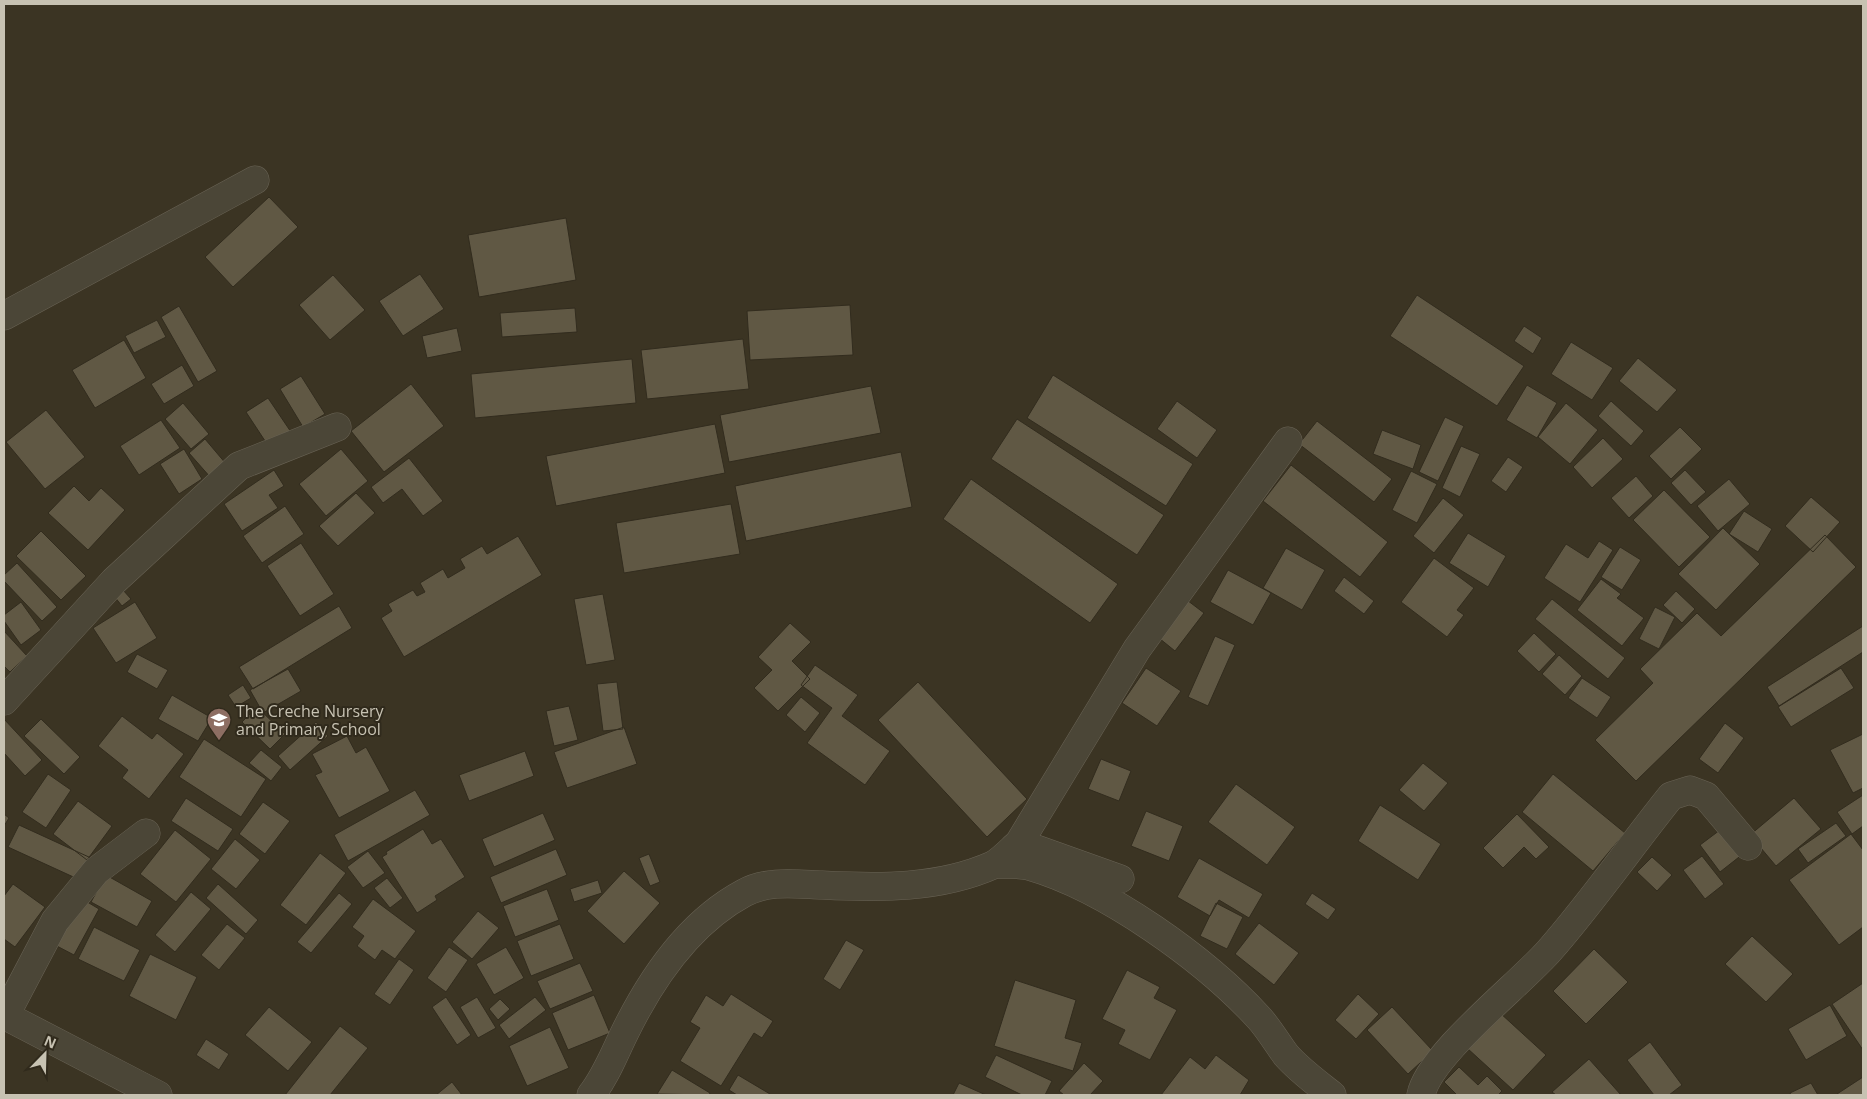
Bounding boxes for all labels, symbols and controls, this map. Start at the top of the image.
place label: The Creche Nursery and Primary School [236,700,385,740]
school or university icon: The Creche Nursery and Primary School [206,707,232,741]
north arrow [20,1029,70,1079]
text: N [41,1031,59,1053]

